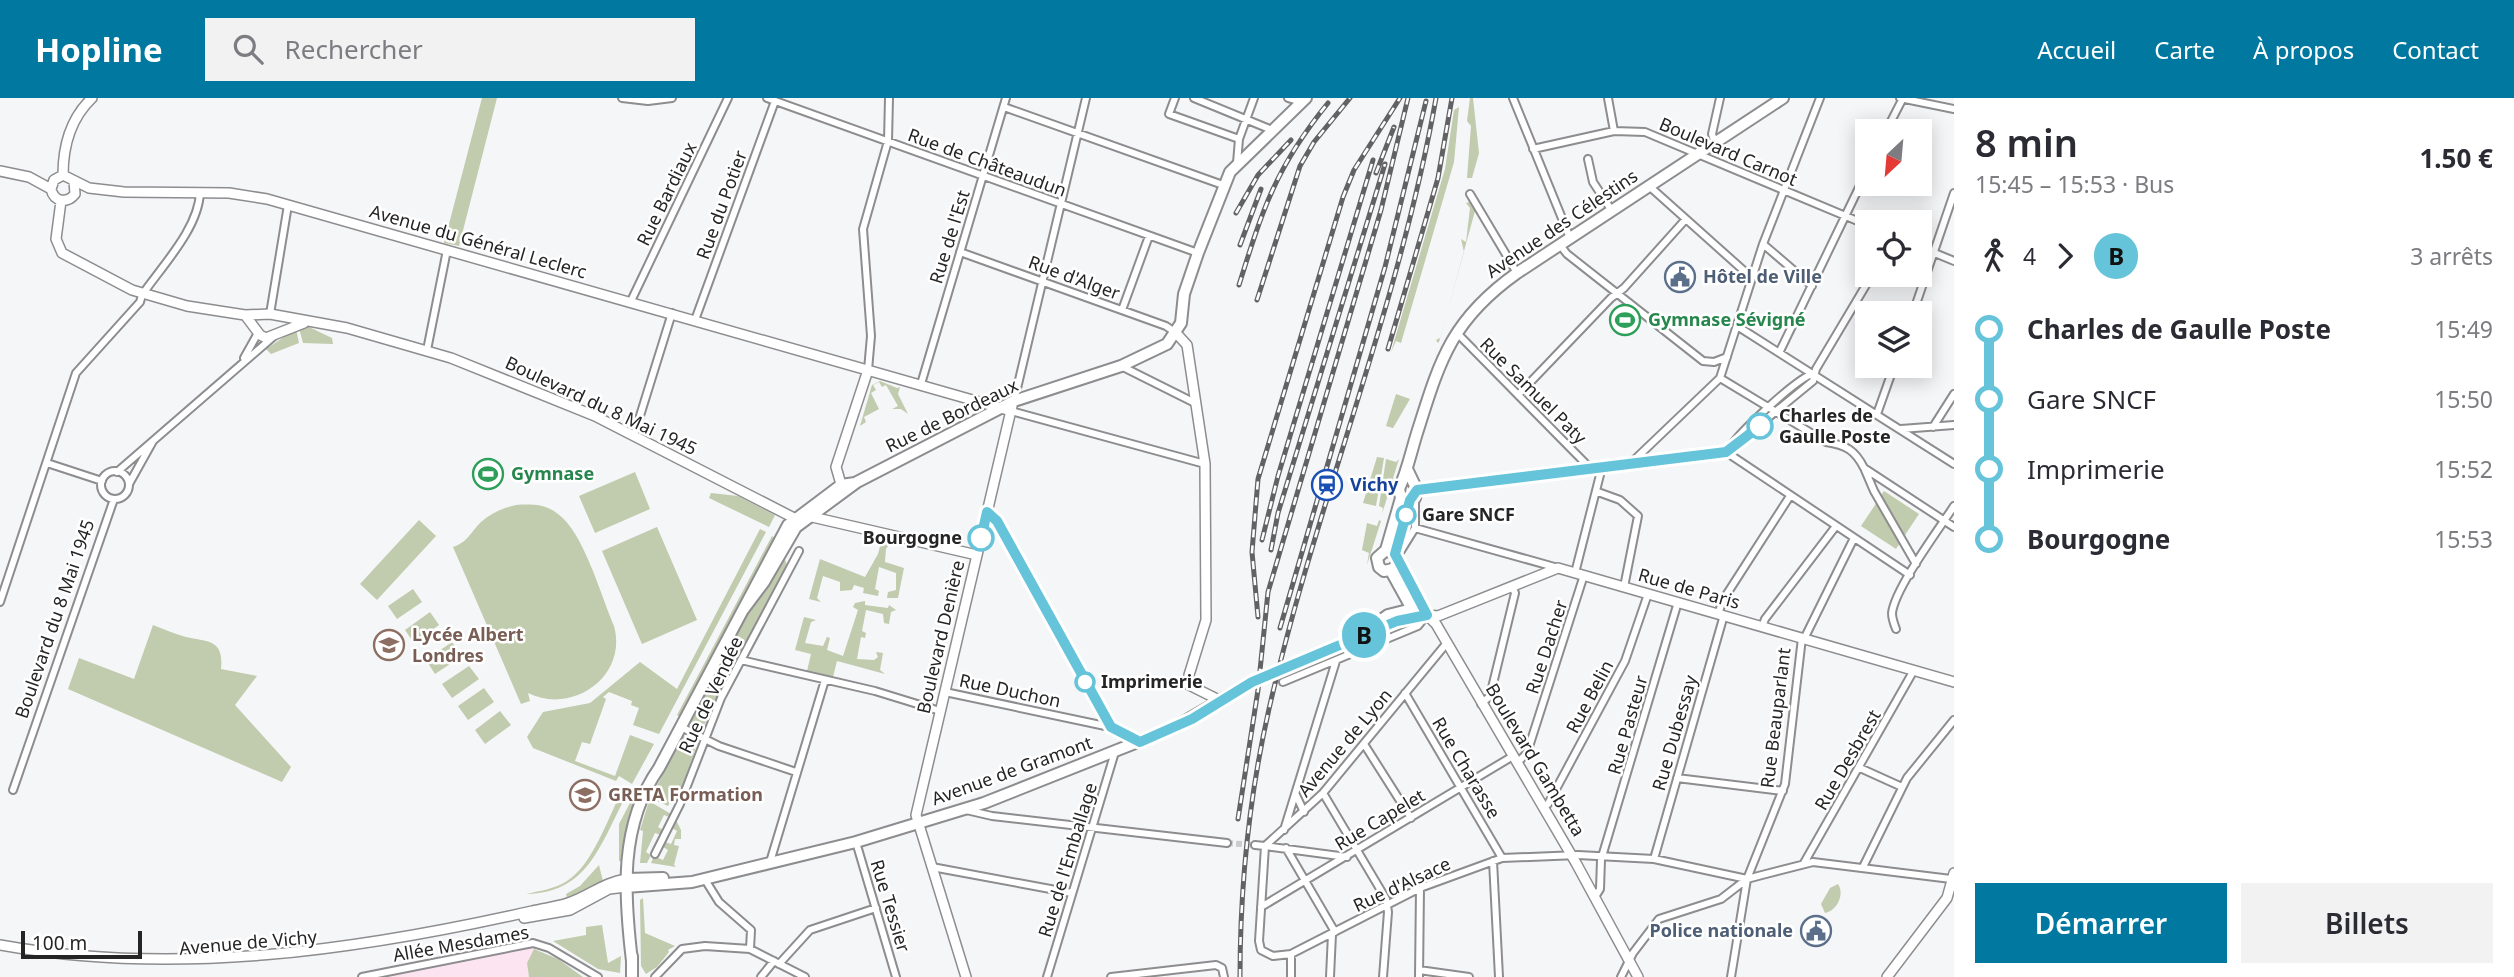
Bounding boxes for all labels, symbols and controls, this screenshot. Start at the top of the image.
search box [205,18,695,81]
text: Hopline [35,27,163,72]
icon: search [229,30,267,68]
text: Rechercher [285,31,423,67]
text: Accueil [2037,33,2116,66]
text: Carte [2154,33,2215,66]
text: À propos [2253,33,2354,66]
text: Contact [2392,33,2479,66]
street label: Boulevard Carnot [1656,111,1801,191]
text: 8 min [1975,116,2078,168]
north arrow [1855,119,1932,196]
map controls [1855,119,1932,378]
street label: Rue de Châteaudun [905,122,1070,202]
street label: Rue Bardiaux [631,137,702,249]
text: 1.50 € [2419,140,2493,176]
street label: Rue du Potier [690,146,752,263]
street label: Avenue des Célestins [1481,163,1642,283]
text: 15:45 – 15:53 · Bus [1975,168,2174,200]
street label: Rue de l'Est [923,186,975,287]
street label: Avenue du Général Leclerc [367,199,590,284]
button: locate [1855,210,1932,287]
icon: walk [1975,237,2013,275]
icon: forward [2046,237,2084,275]
text: B [2108,239,2124,272]
text: 4 [2023,240,2036,272]
text: 3 arrêts [2410,240,2493,272]
street label: Rue d'Alger [1025,249,1124,305]
public building icon: Hôtel de Ville [1663,260,1697,294]
place label: Hôtel de Ville [1703,264,1822,288]
button: layers [1855,301,1932,378]
sports icon: Gymnase Sévigné [1608,303,1642,337]
place label: Gymnase Sévigné [1648,307,1806,331]
text: Charles de Gaulle Poste [2027,311,2331,347]
text: 15:49 [2434,313,2493,345]
street label: Rue Samuel Paty [1475,332,1593,449]
street label: Boulevard du 8 Mai 1945 [502,350,701,460]
street label: Rue de Bordeaux [881,372,1022,458]
text: Gare SNCF [2027,381,2156,417]
text: 15:50 [2434,383,2493,415]
place label: Charles de Gaulle Poste [1779,403,1891,448]
marker: Charles de Gaulle Poste [1747,413,1773,439]
text: Imprimerie [2027,451,2165,487]
text: 15:52 [2434,453,2493,485]
sports icon: Gymnase [471,457,505,491]
place label: Gymnase [511,461,594,485]
station icon: Vichy [1310,468,1344,502]
place label: Vichy [1350,472,1399,496]
place label: Gare SNCF [1422,502,1515,526]
marker: Gare SNCF [1396,505,1416,525]
street label: Boulevard du 8 Mai 1945 [9,516,99,721]
text: Bourgogne [2027,521,2170,557]
text: 15:53 [2434,523,2493,555]
place label: Bourgogne [863,525,962,549]
marker: Bourgogne [968,525,994,551]
street label: Boulevard Denière [911,558,969,716]
street label: Rue de Paris [1636,562,1743,614]
street label: Rue Dacher [1520,596,1573,697]
line badge: B [1341,612,1387,658]
text: B [1356,618,1372,651]
place label: Lycée Albert Londres [412,622,524,667]
school or university icon: Lycée Albert Londres [372,628,406,662]
street label: Rue de Vendée [673,632,748,757]
street label: Rue Beauparlant [1754,646,1796,789]
street label: Rue Belin [1560,656,1618,737]
street label: Rue Duchon [957,668,1063,712]
place label: Imprimerie [1101,669,1203,693]
street label: Rue Dubessay [1646,671,1702,793]
marker: Imprimerie [1075,672,1095,692]
street label: Rue Pasteur [1601,672,1653,777]
street label: Boulevard Gambetta [1481,678,1591,840]
street label: Avenue de Lyon [1292,683,1397,802]
street label: Rue Desbrest [1809,704,1886,814]
street label: Rue Charasse [1427,712,1507,823]
street label: Avenue de Gramont [928,730,1096,810]
school or university icon: GRETA Formation [568,778,602,812]
street label: Rue de l'Emballage [1032,780,1102,940]
place label: GRETA Formation [608,782,763,806]
street label: Rue Capelet [1330,783,1429,855]
street label: Rue d'Alsace [1349,851,1454,917]
street label: Rue Tessier [866,857,917,955]
button: Démarrer [1975,883,2227,963]
button: Billets [2241,883,2493,963]
public building icon: Police nationale [1799,914,1833,948]
place label: Police nationale [1650,918,1793,942]
street label: Allée Mesdames [391,919,531,967]
street label: Avenue de Vichy [178,924,319,960]
scale bar [21,928,142,960]
text: 100 m [32,930,87,956]

